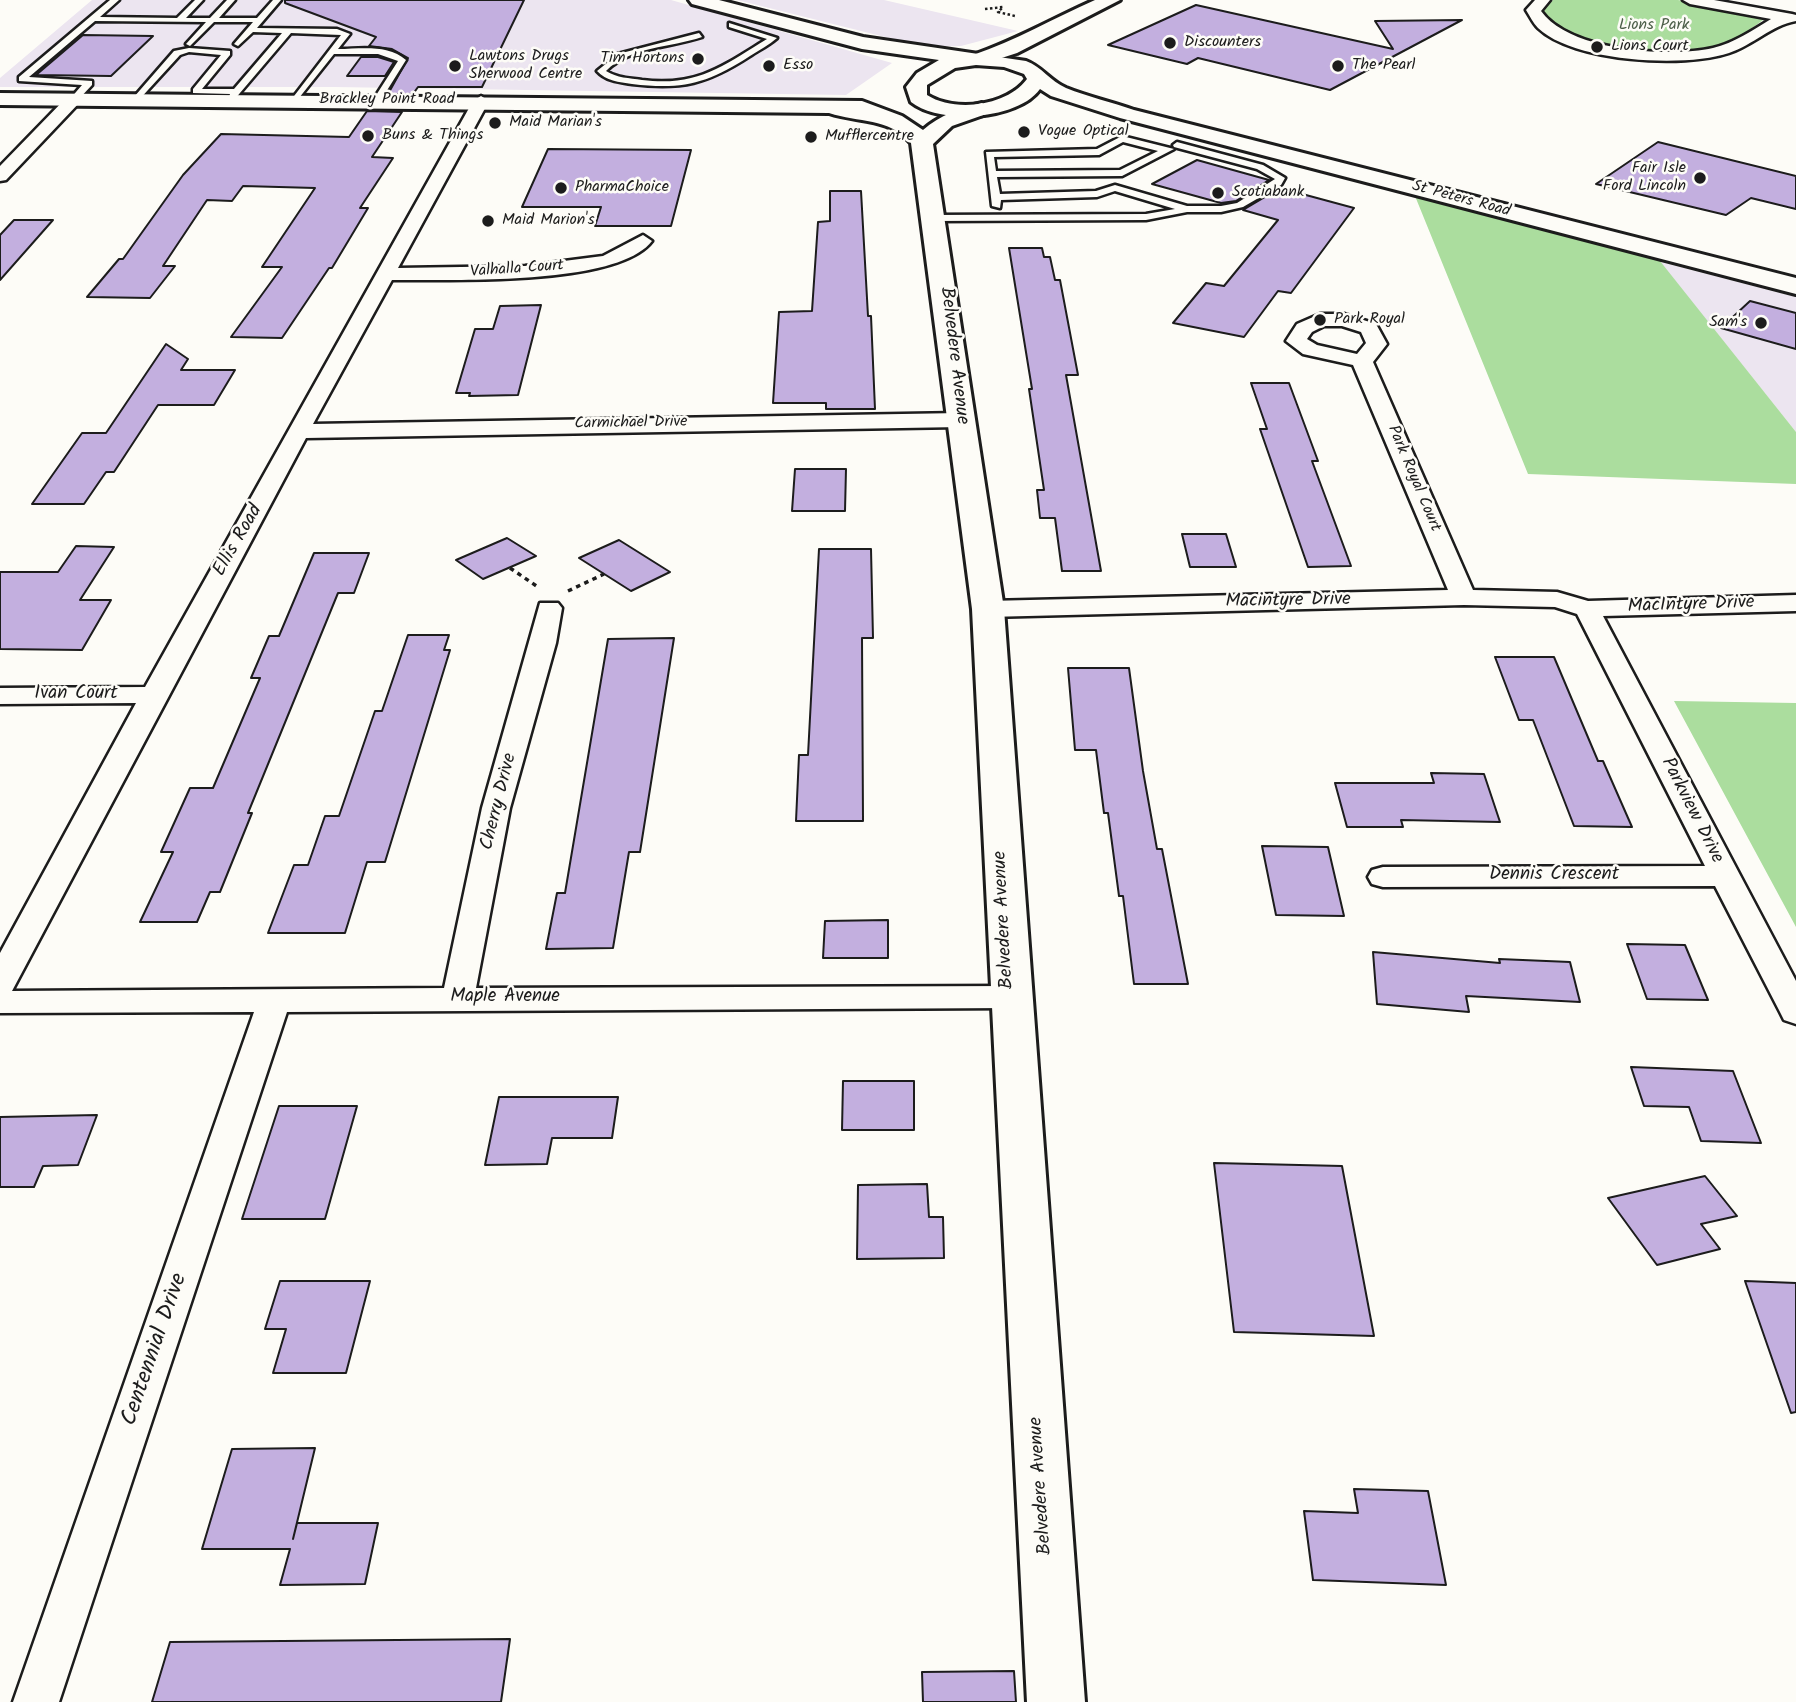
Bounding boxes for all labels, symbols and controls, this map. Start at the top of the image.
park label: Lions Park [1619,16,1689,36]
place label: Discounters [1184,33,1261,53]
marker: Discounters [1162,35,1178,51]
place label: Lions Court [1611,37,1689,57]
marker: Lions Court [1589,39,1605,55]
place label: Lawtons Drugs Sherwood Centre [469,47,582,85]
place label: Tim Hortons [600,49,684,69]
marker: Tim Hortons [690,51,706,67]
place label: Esso [783,56,813,76]
place label: The Pearl [1352,56,1415,76]
marker: Lawtons Drugs Sherwood Centre [447,58,463,74]
marker: Esso [761,58,777,74]
marker: The Pearl [1330,58,1346,74]
street label: Brackley Point Road [319,90,455,110]
place label: Maid Marian's [509,113,602,133]
marker: Maid Marian's [487,115,503,131]
place label: Vogue Optical [1038,122,1129,142]
marker: Vogue Optical [1016,124,1032,140]
place label: Buns & Things [382,126,483,146]
place label: Mufflercentre [825,127,914,147]
marker: Buns & Things [360,128,376,144]
marker: Mufflercentre [803,129,819,145]
place label: Fair Isle Ford Lincoln [1603,159,1686,197]
marker: Fair Isle Ford Lincoln [1692,170,1708,186]
place label: PharmaChoice [575,178,669,198]
street label: St Peters Road [1410,178,1512,222]
marker: PharmaChoice [553,180,569,196]
place label: Scotiabank [1232,183,1304,203]
marker: Scotiabank [1210,185,1226,201]
place label: Maid Marion's [502,211,594,231]
marker: Maid Marion's [480,213,496,229]
street label: Valhalla Court [470,257,564,283]
street label: Belvedere Avenue [933,286,973,426]
place label: Park Royal [1334,310,1405,330]
marker: Park Royal [1312,312,1328,328]
place label: Sam's [1709,313,1747,333]
marker: Sam's [1753,315,1769,331]
street label: Carmichael Drive [574,413,688,435]
street label: Park Royal Court [1382,423,1444,535]
street label: Ellis Road [209,501,269,581]
street label: Macintyre Drive [1225,590,1351,614]
street label: MacIntyre Drive [1627,592,1755,620]
street label: Ivan Court [34,684,118,706]
street label: Cherry Drive [477,751,523,853]
street label: Parkview Drive [1655,754,1727,868]
street label: Belvedere Avenue [990,850,1020,990]
street label: Dennis Crescent [1489,865,1619,887]
street label: Maple Avenue [450,987,560,1009]
street label: Centennial Drive [117,1270,195,1430]
street label: Belvedere Avenue [1026,1416,1058,1556]

